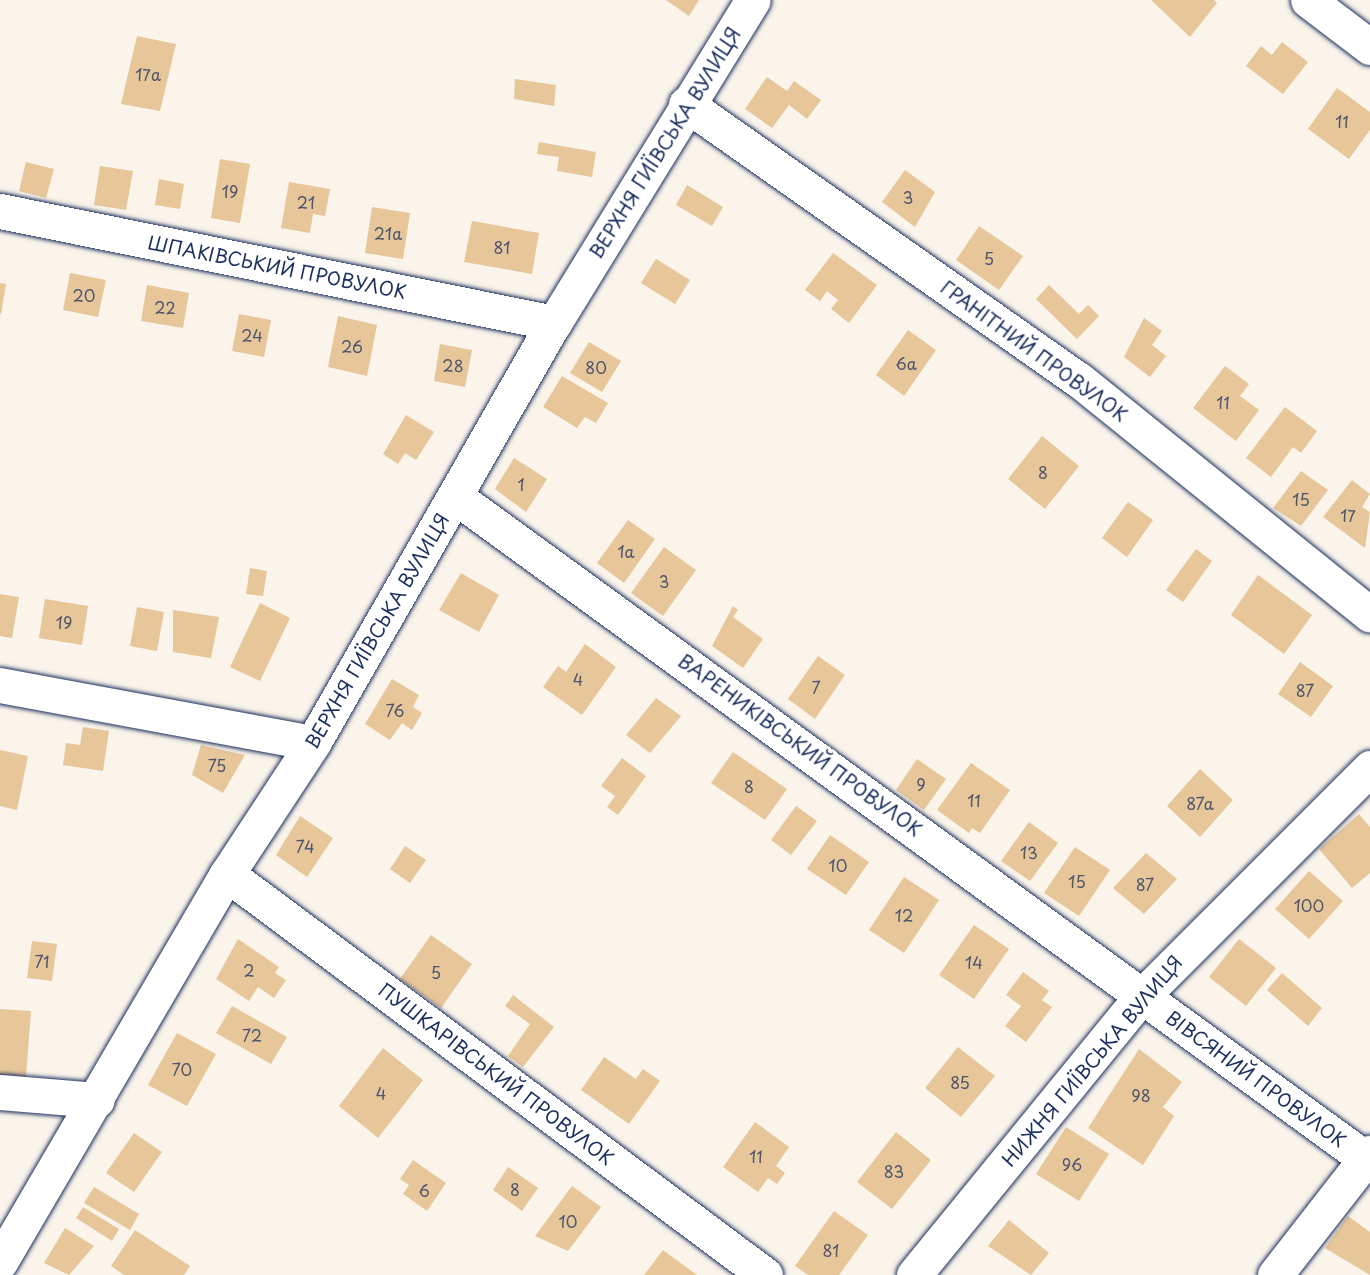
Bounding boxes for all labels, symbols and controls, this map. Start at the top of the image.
street label: ВЕРХНЯ ГИЇВСЬКА ВУЛИЦЯ [584,23,746,263]
house number: 17а [135,64,161,84]
house number: 11 [1335,111,1349,131]
house number: 19 [222,181,238,201]
house number: 3 [903,187,913,207]
house number: 21 [297,192,315,212]
house number: 21а [374,223,402,243]
street label: ШПАКІВСЬКИЙ ПРОВУЛОК [146,231,408,303]
house number: 81 [493,237,511,257]
house number: 5 [984,248,994,268]
street label: ГРАНІТНИЙ ПРОВУЛОК [936,275,1132,427]
house number: 20 [73,285,95,305]
house number: 22 [154,297,176,317]
house number: 24 [241,325,263,345]
house number: 26 [341,336,363,356]
house number: 6а [895,353,917,373]
house number: 28 [442,355,464,375]
house number: 80 [585,357,607,377]
house number: 11 [1216,392,1230,412]
house number: 8 [1038,462,1048,482]
house number: 1 [517,474,525,494]
house number: 15 [1292,489,1310,509]
house number: 17 [1340,505,1356,525]
street label: ВЕРХНЯ ГИЇВСЬКА ВУЛИЦЯ [300,509,454,753]
house number: 1а [617,541,635,561]
house number: 3 [659,571,669,591]
house number: 19 [56,612,72,632]
street label: ВАРЕНИКІВСЬКИЙ ПРОВУЛОК [673,649,927,841]
house number: 4 [573,669,583,689]
house number: 7 [811,677,821,697]
house number: 87 [1296,680,1314,700]
house number: 76 [385,700,405,720]
house number: 75 [208,755,226,775]
house number: 9 [916,774,926,794]
house number: 8 [744,776,754,796]
house number: 11 [967,790,981,810]
house number: 87а [1186,793,1214,813]
house number: 74 [296,836,314,856]
house number: 13 [1020,842,1038,862]
house number: 10 [829,855,847,875]
house number: 15 [1068,871,1086,891]
house number: 87 [1136,874,1154,894]
house number: 100 [1294,895,1324,915]
house number: 12 [895,905,913,925]
house number: 71 [35,951,49,971]
street label: НИЖНЯ ГИЇВСЬКА ВУЛИЦЯ [997,951,1187,1171]
house number: 14 [965,952,983,972]
house number: 2 [243,960,255,980]
house number: 5 [431,962,441,982]
street label: ПУШКАРІВСЬКИЙ ПРОВУЛОК [374,978,618,1170]
street label: ВІВСЯНИЙ ПРОВУЛОК [1161,1006,1351,1152]
house number: 72 [242,1025,262,1045]
house number: 70 [172,1059,192,1079]
house number: 85 [950,1072,970,1092]
house number: 4 [376,1083,386,1103]
house number: 98 [1131,1085,1151,1105]
house number: 11 [749,1146,763,1166]
house number: 96 [1062,1154,1082,1174]
house number: 83 [884,1161,904,1181]
house number: 8 [510,1179,520,1199]
house number: 6 [418,1180,430,1200]
house number: 10 [559,1211,577,1231]
house number: 81 [822,1240,840,1260]

